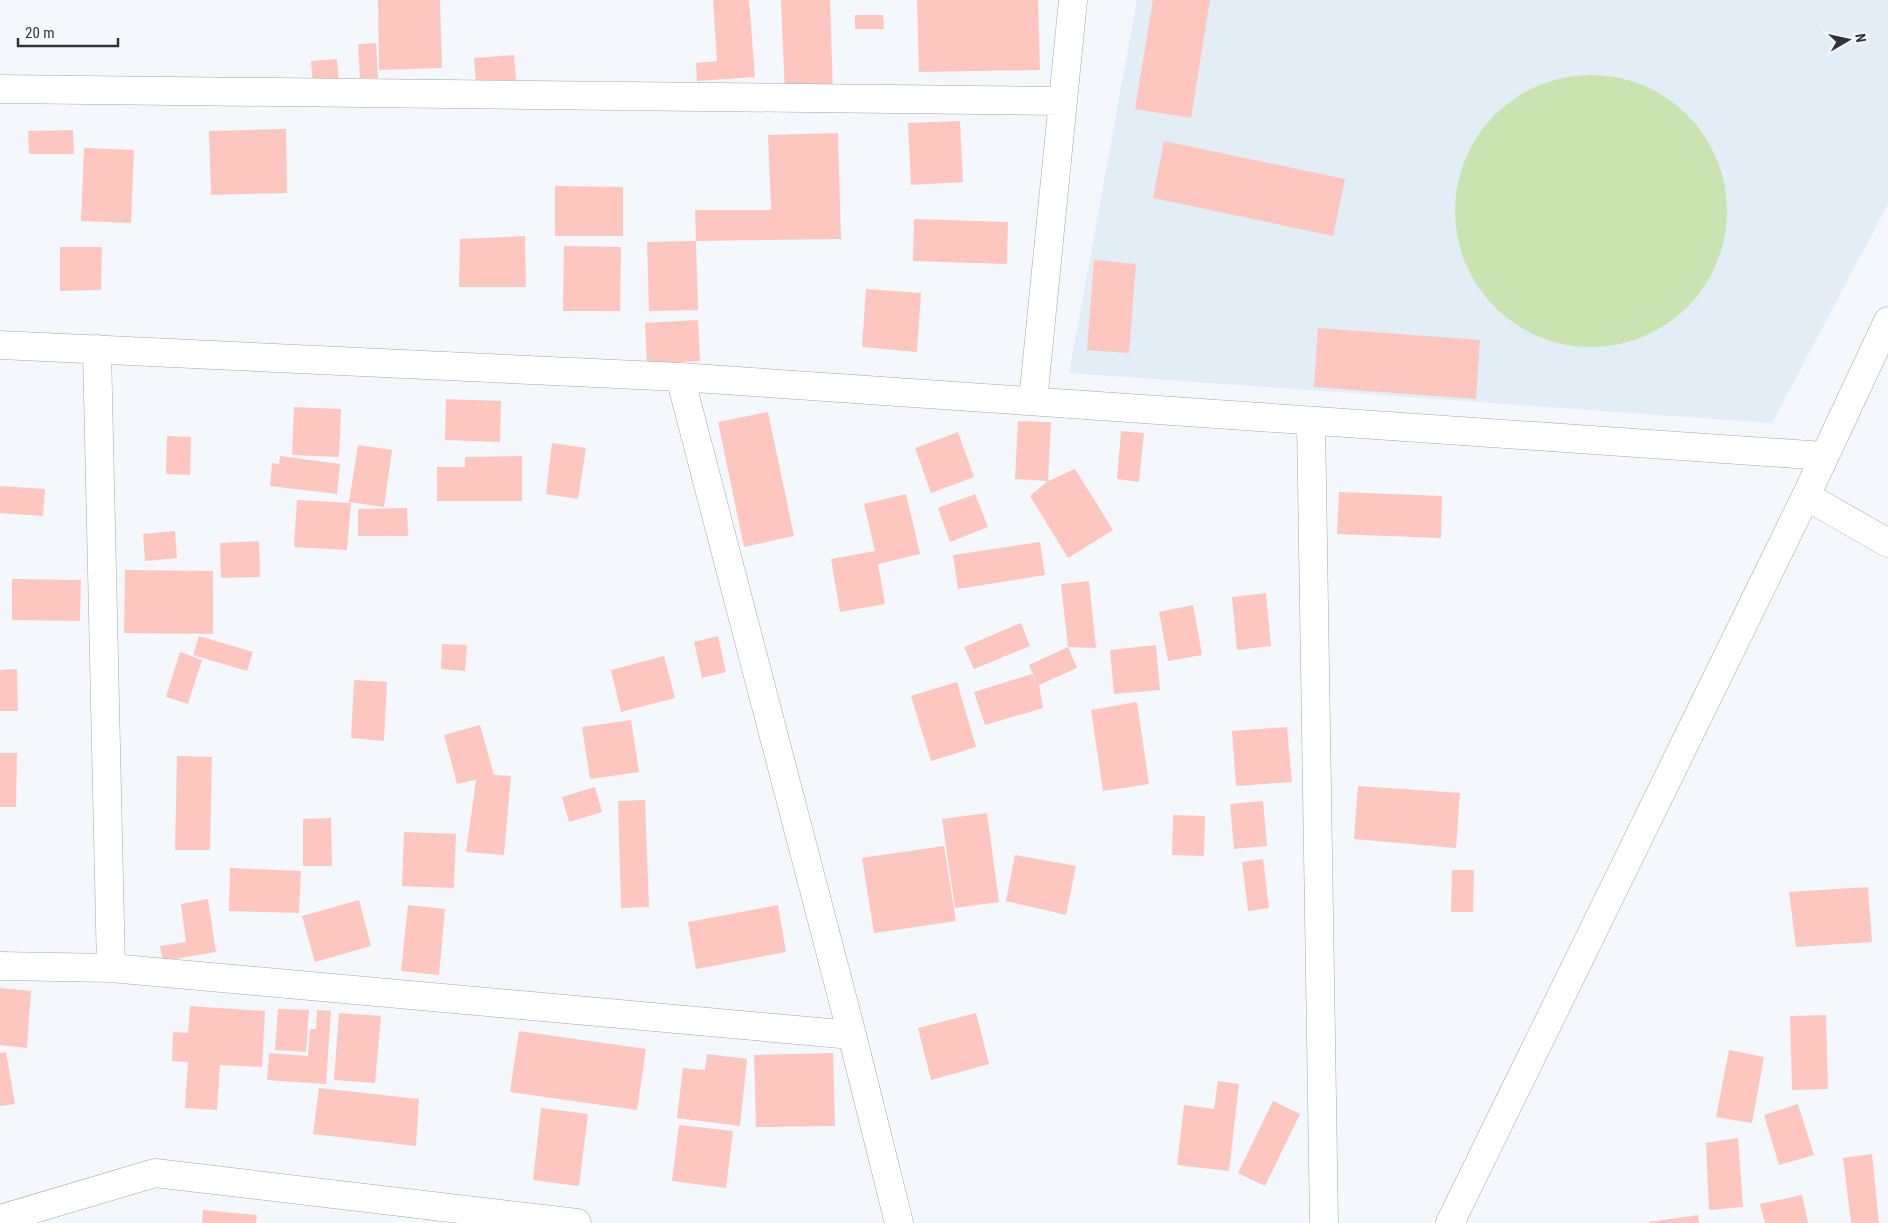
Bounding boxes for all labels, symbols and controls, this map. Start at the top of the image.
scale bar [18,15,118,47]
north arrow [1823,15,1873,65]
text: 20 m [25,24,55,42]
text: N [1852,32,1869,43]

